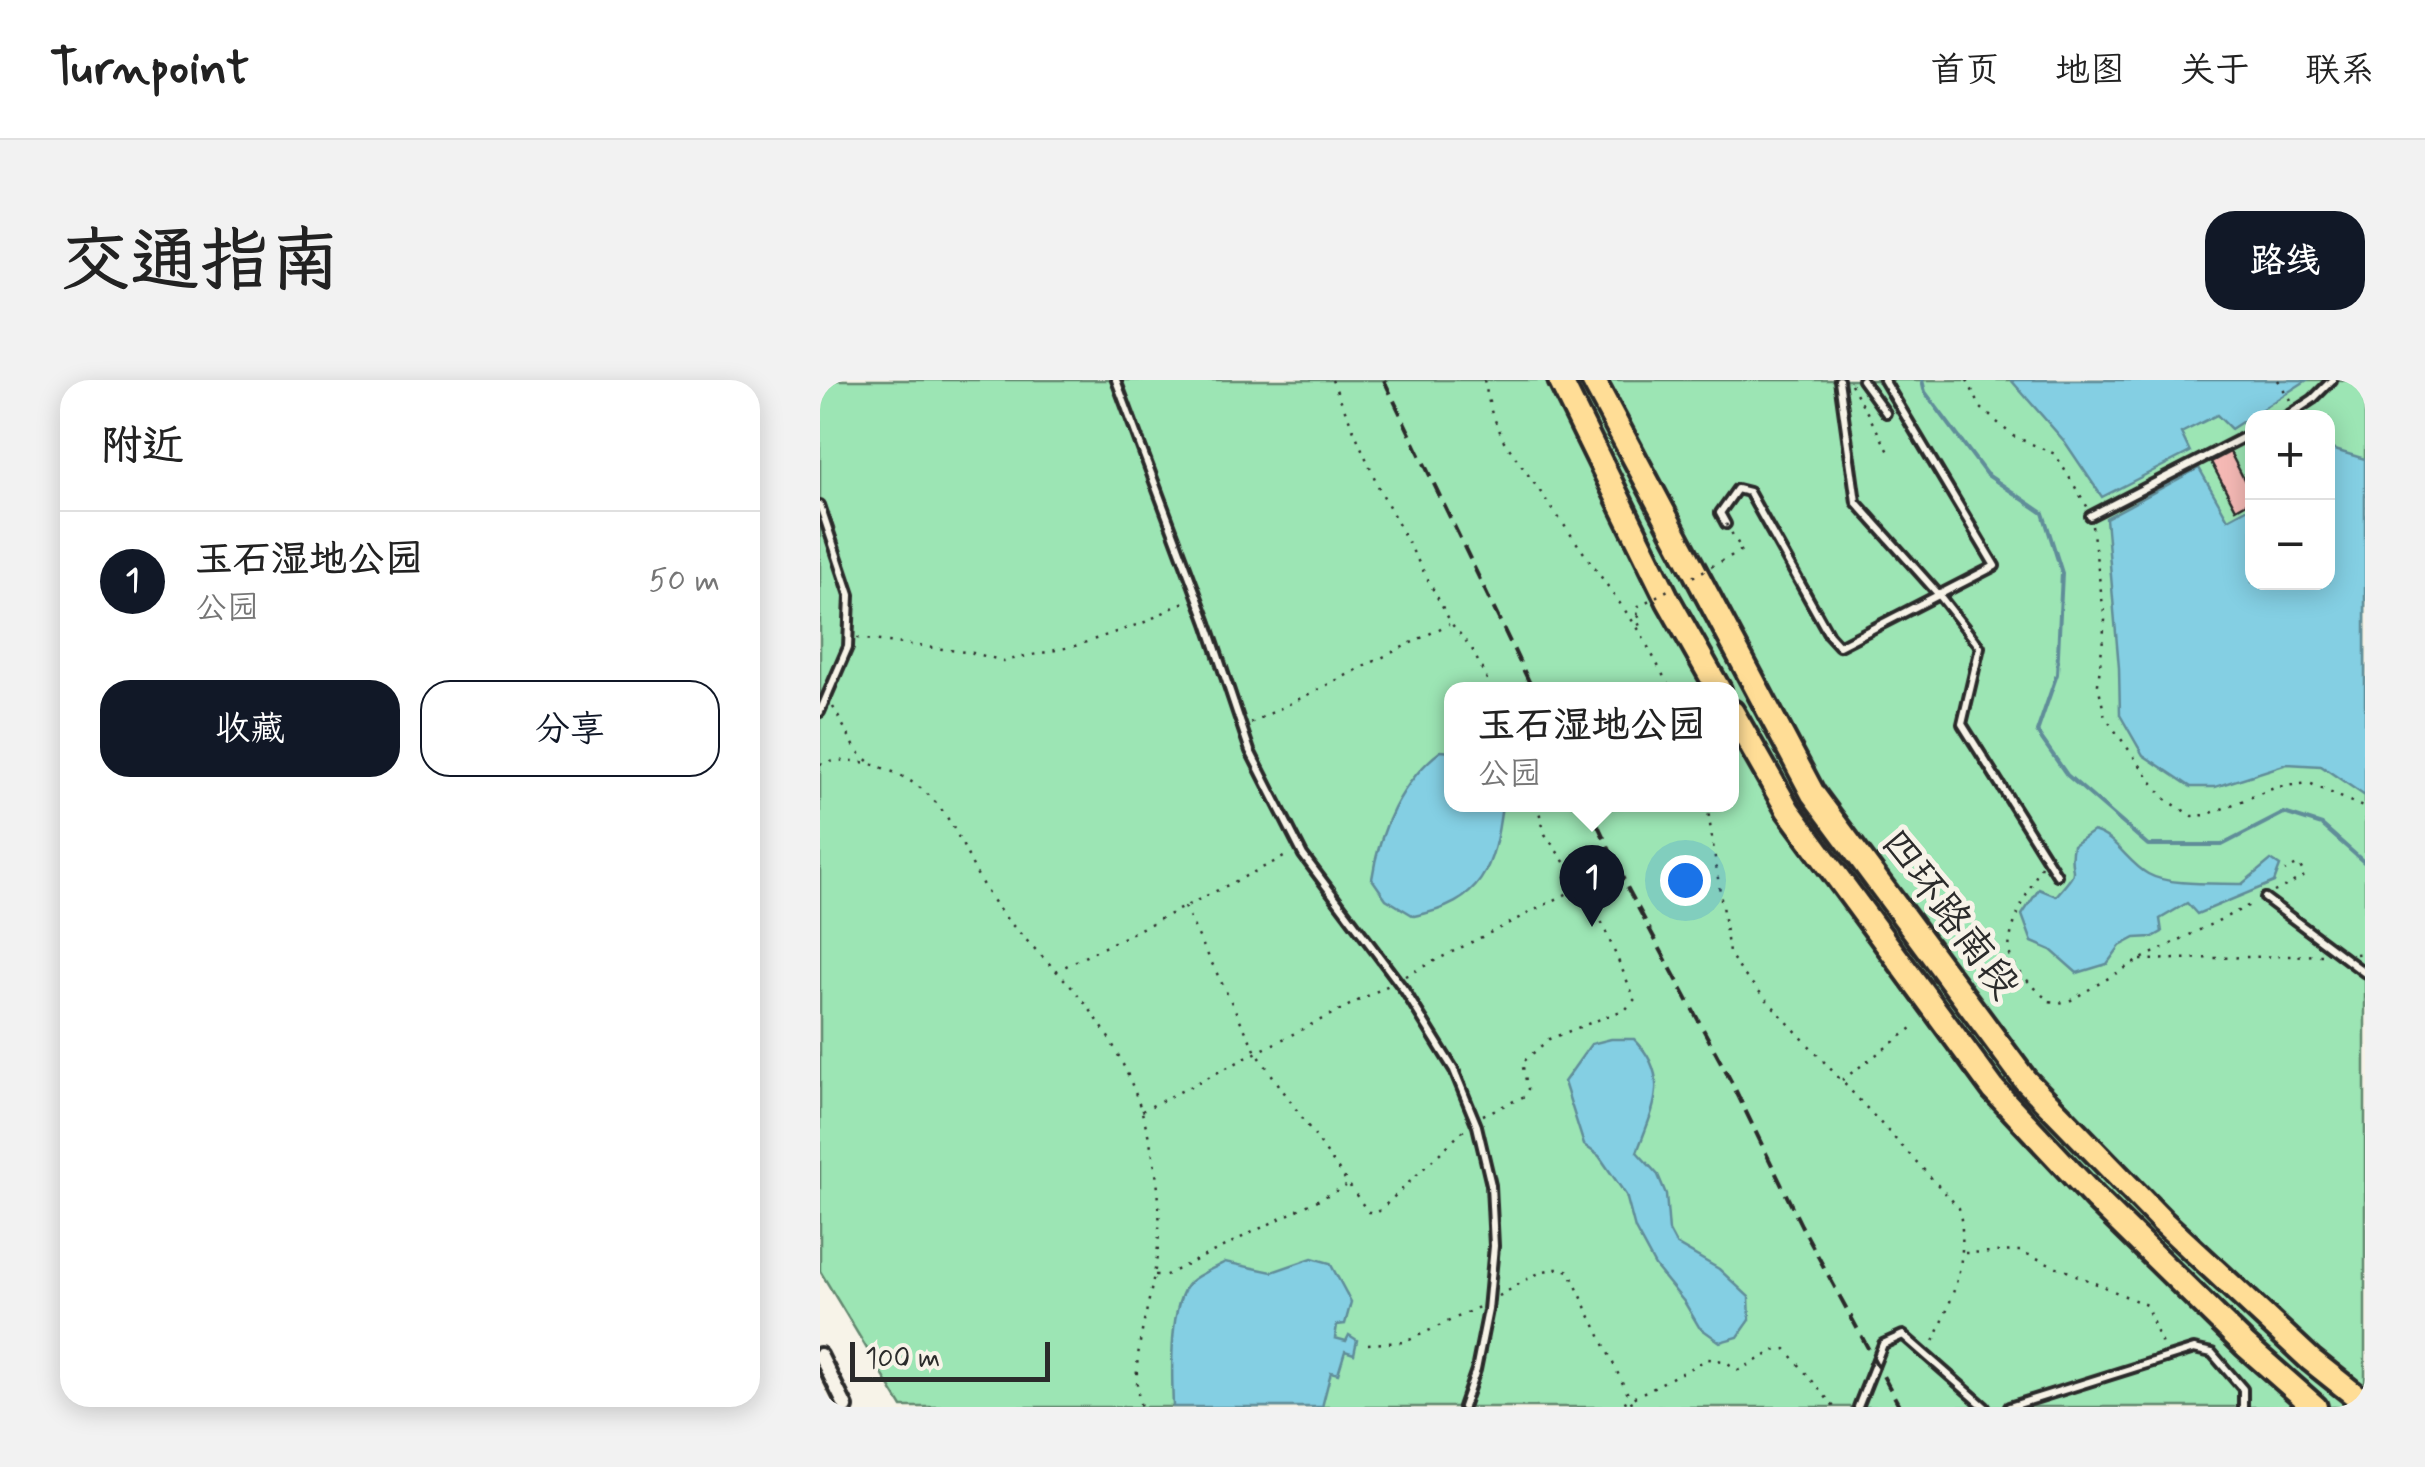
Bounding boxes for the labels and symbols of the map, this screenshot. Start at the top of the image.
street label: 四环路南段 [1868,819,2030,1011]
pin: 1 [1560,844,1624,927]
your location [1660,855,1711,906]
scale bar [850,1337,1050,1381]

